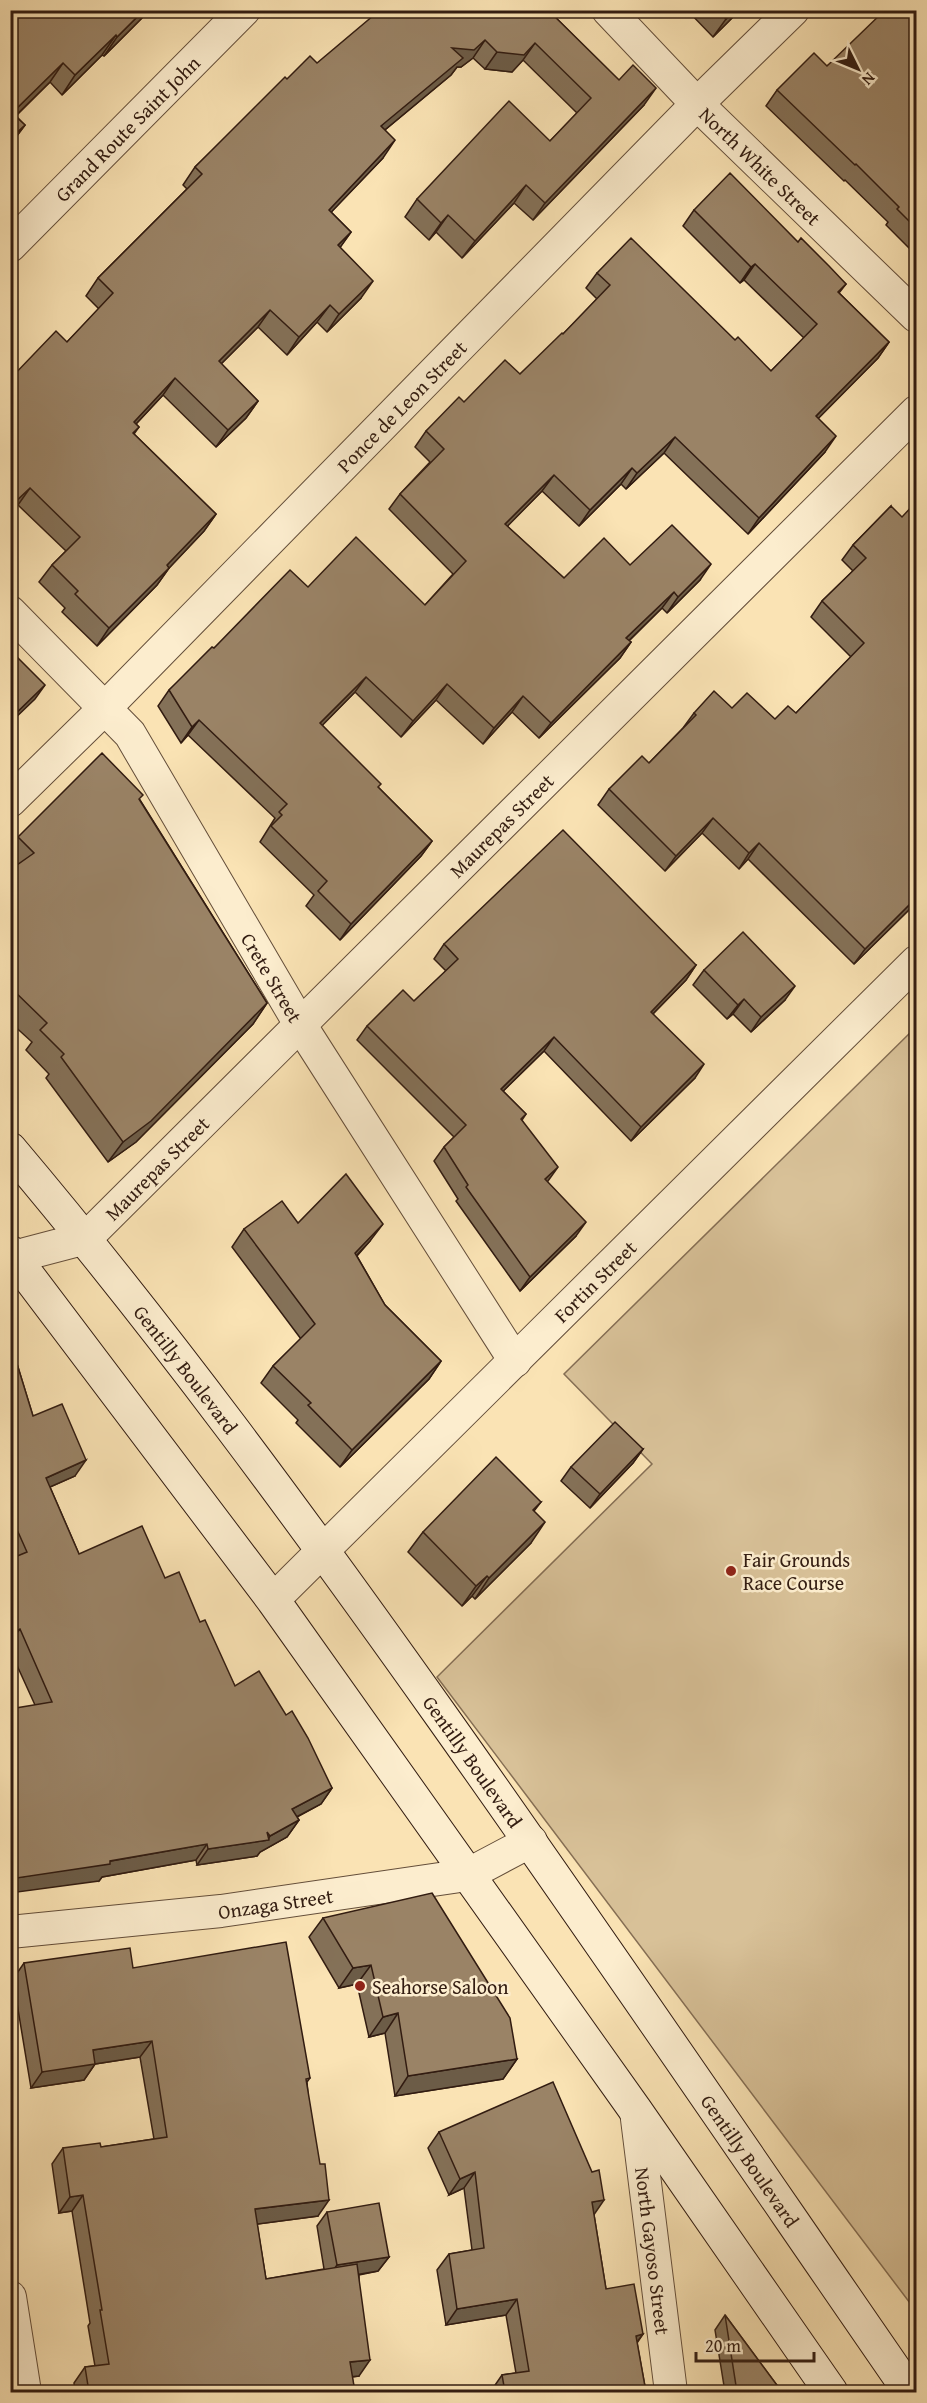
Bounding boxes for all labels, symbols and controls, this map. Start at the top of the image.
north arrow [828,39,888,99]
street label: Grand Route Saint John [48,48,206,208]
text: N [856,67,881,92]
street label: North White Street [693,100,828,232]
street label: Ponce de Leon Street [330,333,473,479]
street label: Maurepas Street [442,766,560,884]
street label: Crete Street [235,927,310,1028]
street label: Maurepas Street [98,1109,215,1227]
street label: Fortin Street [547,1233,643,1329]
street label: Gentilly Boulevard [127,1298,246,1440]
place label: Fair Grounds Race Course [743,1545,850,1597]
marker: Fair Grounds Race Course [724,1564,738,1578]
street label: Gentilly Boulevard [416,1689,530,1833]
street label: Onzaga Street [216,1880,335,1926]
place label: Seahorse Saloon [372,1972,508,2001]
marker: Seahorse Saloon [353,1979,367,1993]
street label: Gentilly Boulevard [694,2088,807,2233]
street label: North Gayoso Street [629,2166,678,2336]
scale bar [696,2325,814,2363]
text: 20 m [705,2332,741,2359]

